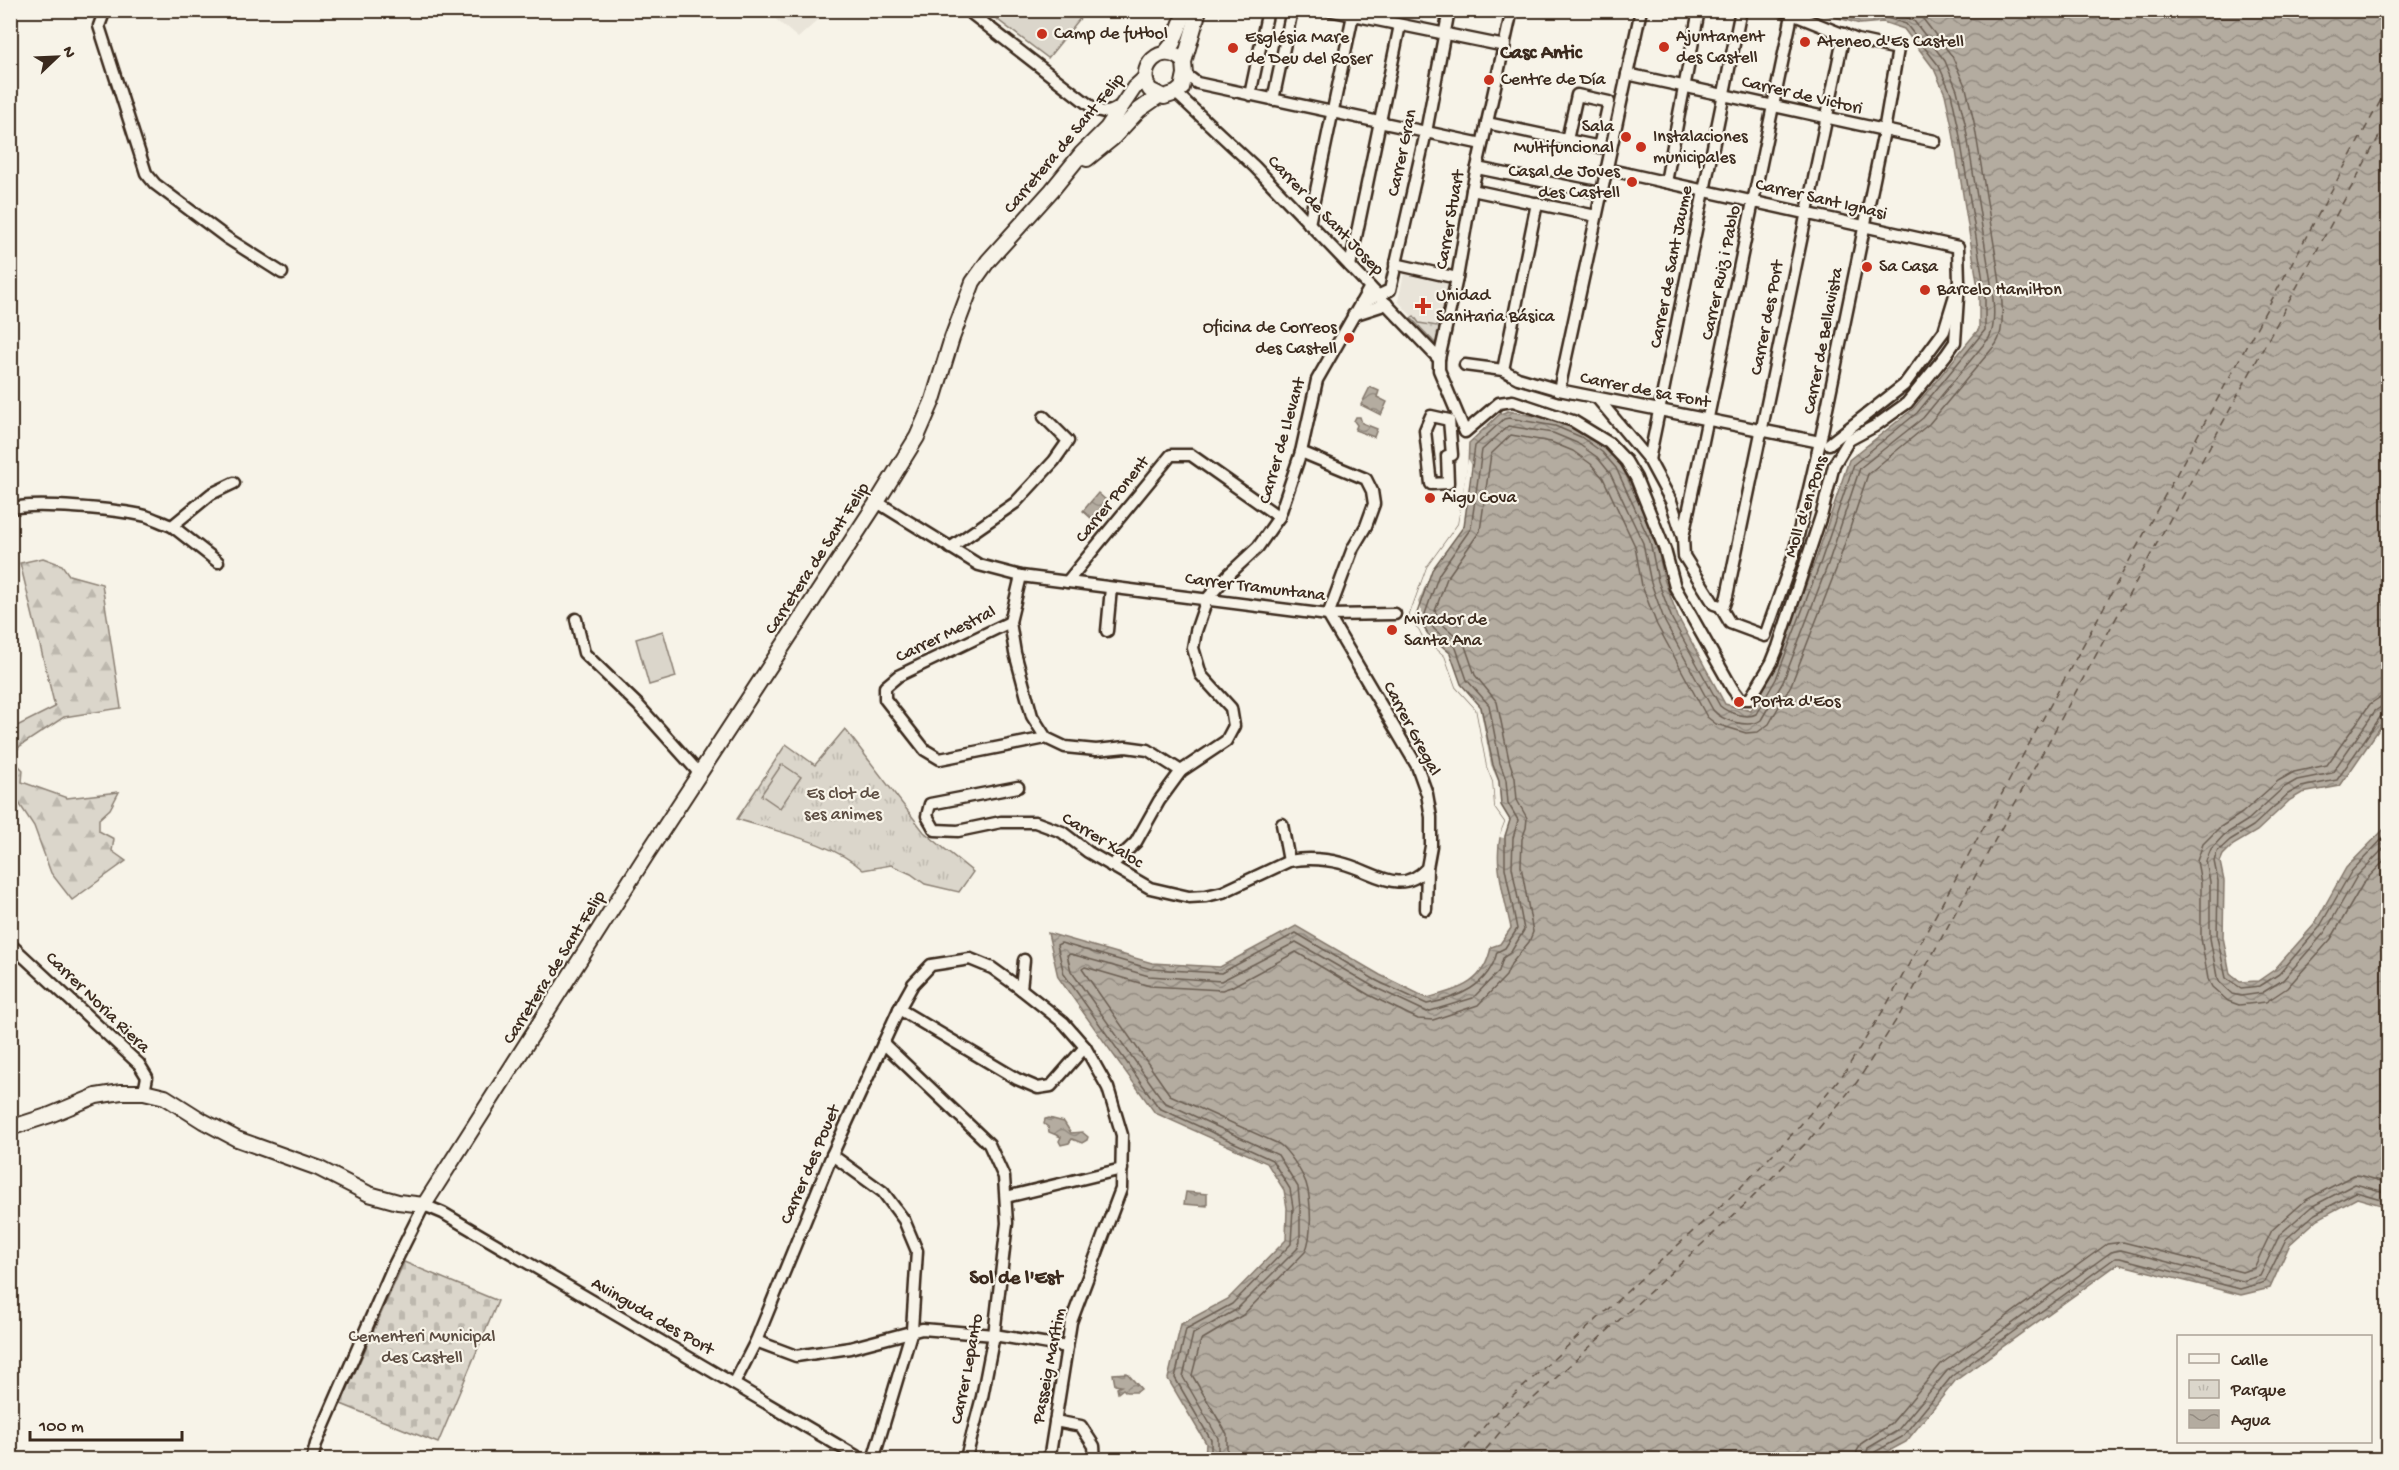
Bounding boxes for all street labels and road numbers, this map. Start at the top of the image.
street label: Carretera de Sant Felip [1000,69,1130,219]
street label: Carrer de Victori [1739,72,1865,120]
street label: Carrer Gran [1384,107,1423,199]
street label: Carrer de Sant Josep [1262,152,1388,280]
street label: Carrer Stuart [1432,167,1470,271]
street label: Carrer Sant Ignasi [1753,175,1889,225]
street label: Carrer de Sant Jaume [1646,183,1698,350]
street label: Carrer Ruiz i Pablo [1697,204,1747,342]
street label: Carrer des Port [1747,257,1790,377]
street label: Carrer de Bellavista [1800,265,1849,416]
street label: Carrer de sa Font [1578,368,1713,414]
street label: Carrer de Llevant [1255,374,1311,506]
street label: Carrer Ponent [1072,451,1155,548]
street label: Moll d'en Pons [1781,452,1834,561]
street label: Carretera de Sant Felip [761,479,875,639]
street label: Carrer Tramuntana [1184,569,1327,607]
street label: Carrer Mestral [893,602,999,668]
street label: Carrer Gregal [1377,678,1445,780]
street label: Carrer Xaloc [1057,808,1147,874]
street label: Carretera de Sant Felip [499,887,611,1049]
street label: Carrer Noria Riera [40,948,154,1059]
street label: Carrer des Pouet [776,1101,846,1228]
street label: Avinguda des Port [587,1273,719,1361]
street label: Passeig Marítim [1028,1306,1072,1427]
street label: Carrer Lepanto [947,1312,989,1426]

